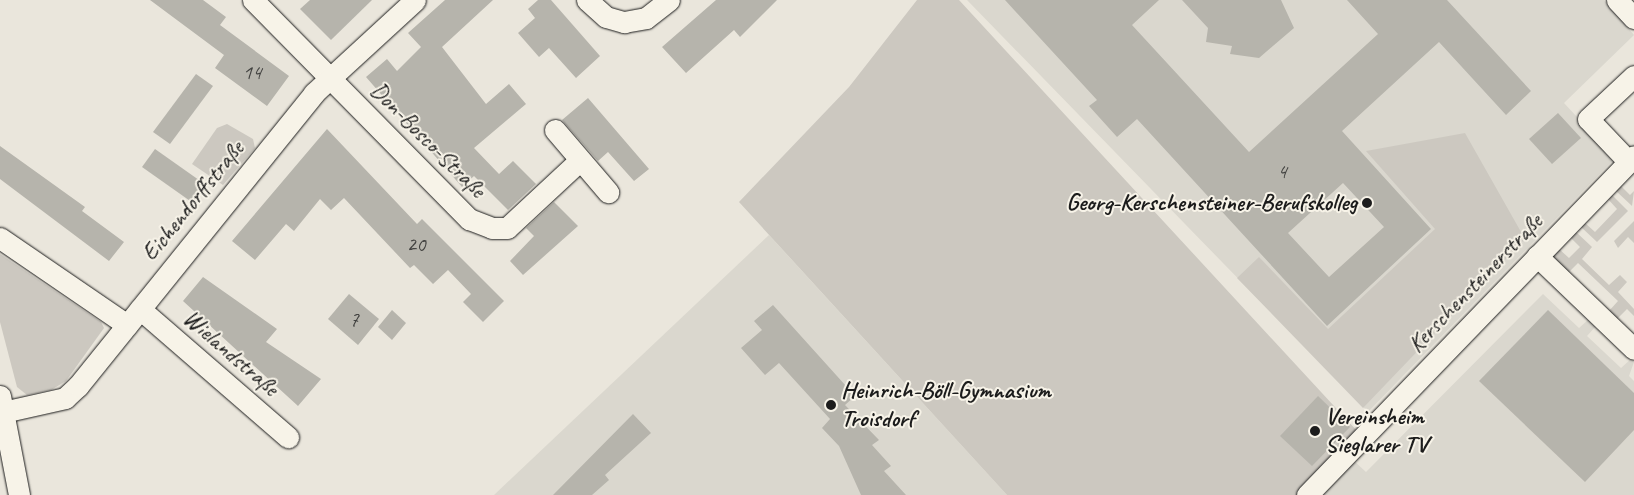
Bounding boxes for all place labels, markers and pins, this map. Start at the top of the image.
place label: Georg-Kerschensteiner-Berufskolleg [1066,189,1357,217]
marker: Georg-Kerschensteiner-Berufskolleg [1361,197,1373,209]
place label: Heinrich-Böll-Gymnasium Troisdorf [841,377,1051,433]
marker: Heinrich-Böll-Gymnasium Troisdorf [825,399,837,411]
place label: Vereinsheim Sieglarer TV [1325,403,1428,459]
marker: Vereinsheim Sieglarer TV [1309,425,1321,437]

